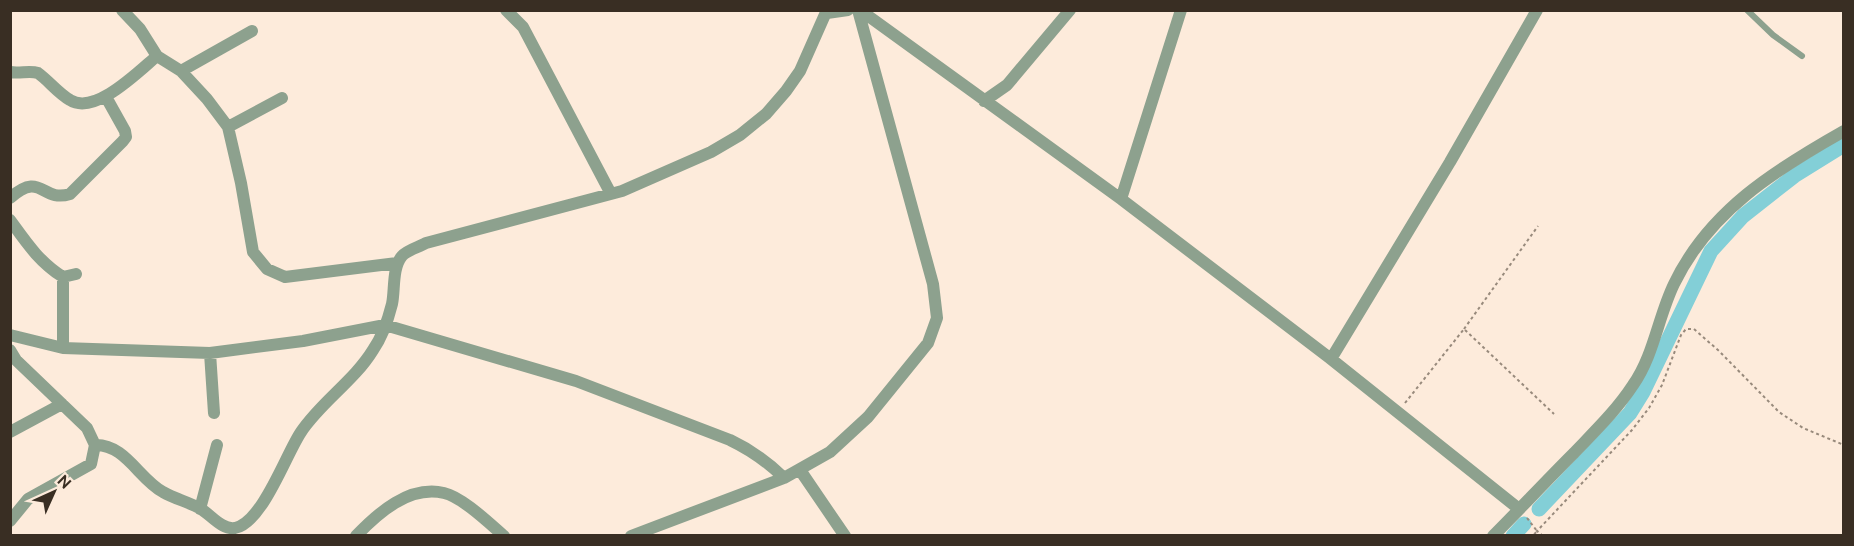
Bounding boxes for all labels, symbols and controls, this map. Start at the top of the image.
north arrow [24,462,84,522]
text: N [54,471,75,492]

